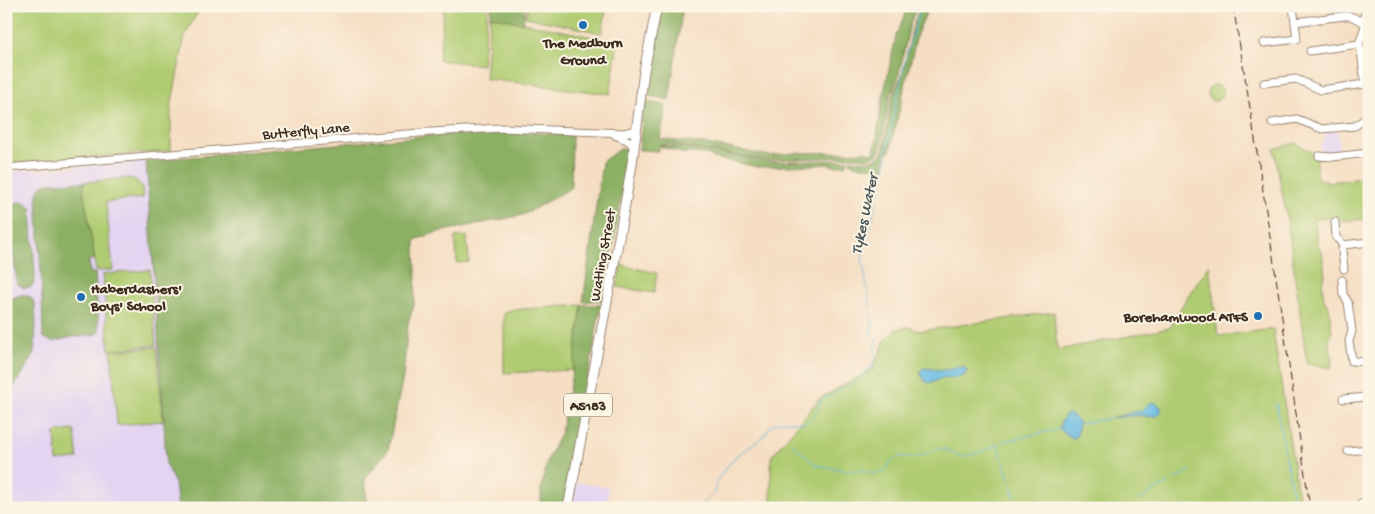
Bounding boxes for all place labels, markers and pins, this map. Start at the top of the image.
marker: The Medburn Ground [577,19,589,31]
place label: The Medburn Ground [542,35,624,70]
place label: Haberdashers' Boys' School [90,281,182,316]
marker: Haberdashers' Boys' School [75,291,87,303]
place label: Borehamwood ATFS [1123,309,1249,327]
marker: Borehamwood ATFS [1252,310,1264,322]

